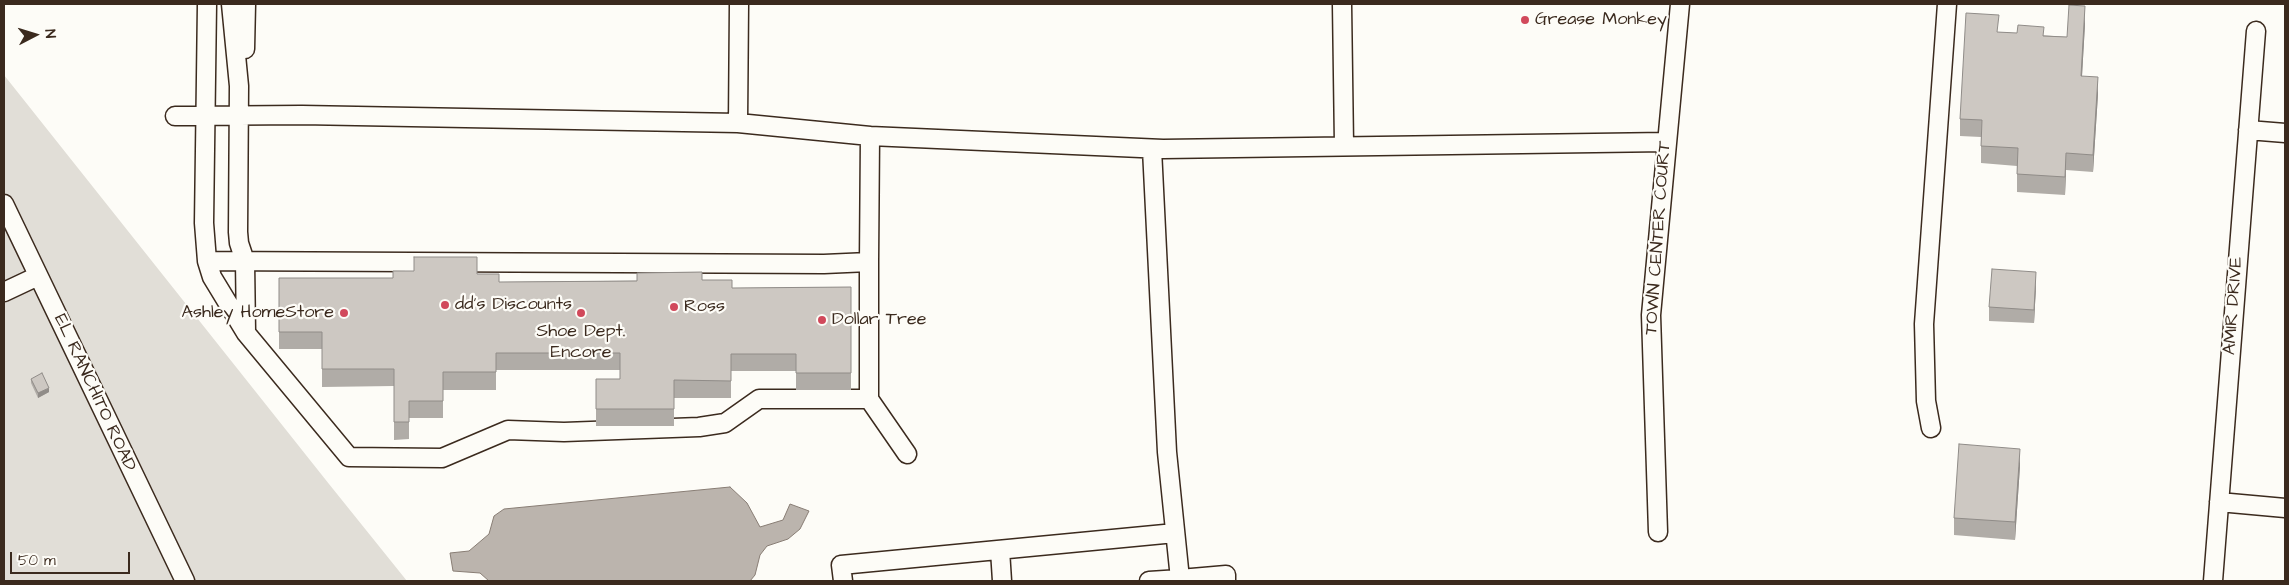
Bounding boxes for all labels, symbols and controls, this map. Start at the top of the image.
place label: Grease Monkey [1535,9,1667,31]
north arrow [10,10,60,60]
marker: Grease Monkey [1519,14,1531,26]
text: N [40,28,60,39]
street label: TOWN CENTER COURT [1641,140,1677,336]
street label: AMIR DRIVE [2220,256,2248,356]
place label: dd's Discounts [455,294,572,316]
place label: Ross [684,296,725,318]
marker: dd's Discounts [439,299,451,311]
marker: Ross [668,301,680,313]
place label: Ashley HomeStore [181,302,334,324]
marker: Ashley HomeStore [338,307,350,319]
marker: Shoe Dept. Encore [575,307,587,319]
place label: Dollar Tree [832,309,926,331]
street label: EL RANCHITO ROAD [48,311,140,475]
marker: Dollar Tree [816,314,828,326]
place label: Shoe Dept. Encore [537,321,625,364]
scale bar [12,542,132,574]
text: 50 m [18,550,56,571]

